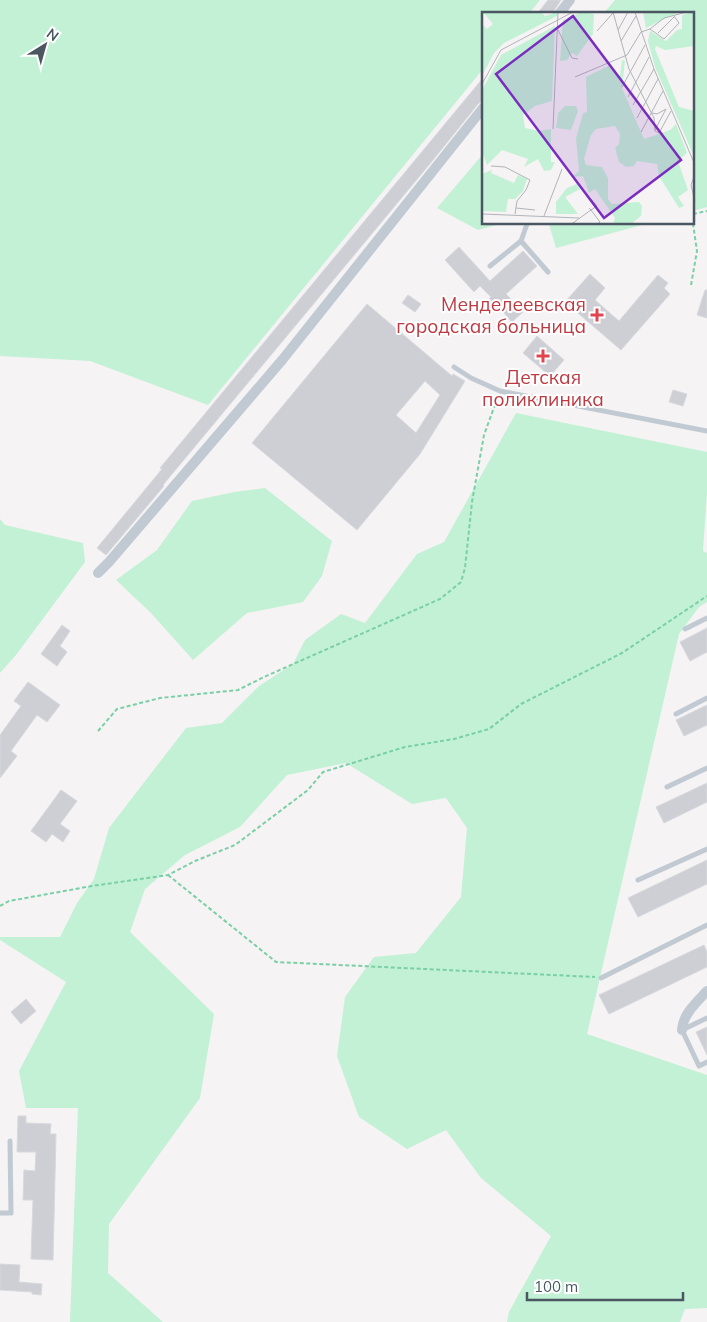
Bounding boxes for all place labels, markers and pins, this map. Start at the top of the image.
place label: Менделеевская городская больница [396,292,586,338]
marker: Менделеевская городская больница [590,308,604,322]
marker: Детская поликлиника [536,349,550,363]
place label: Детская поликлиника [482,365,604,411]

